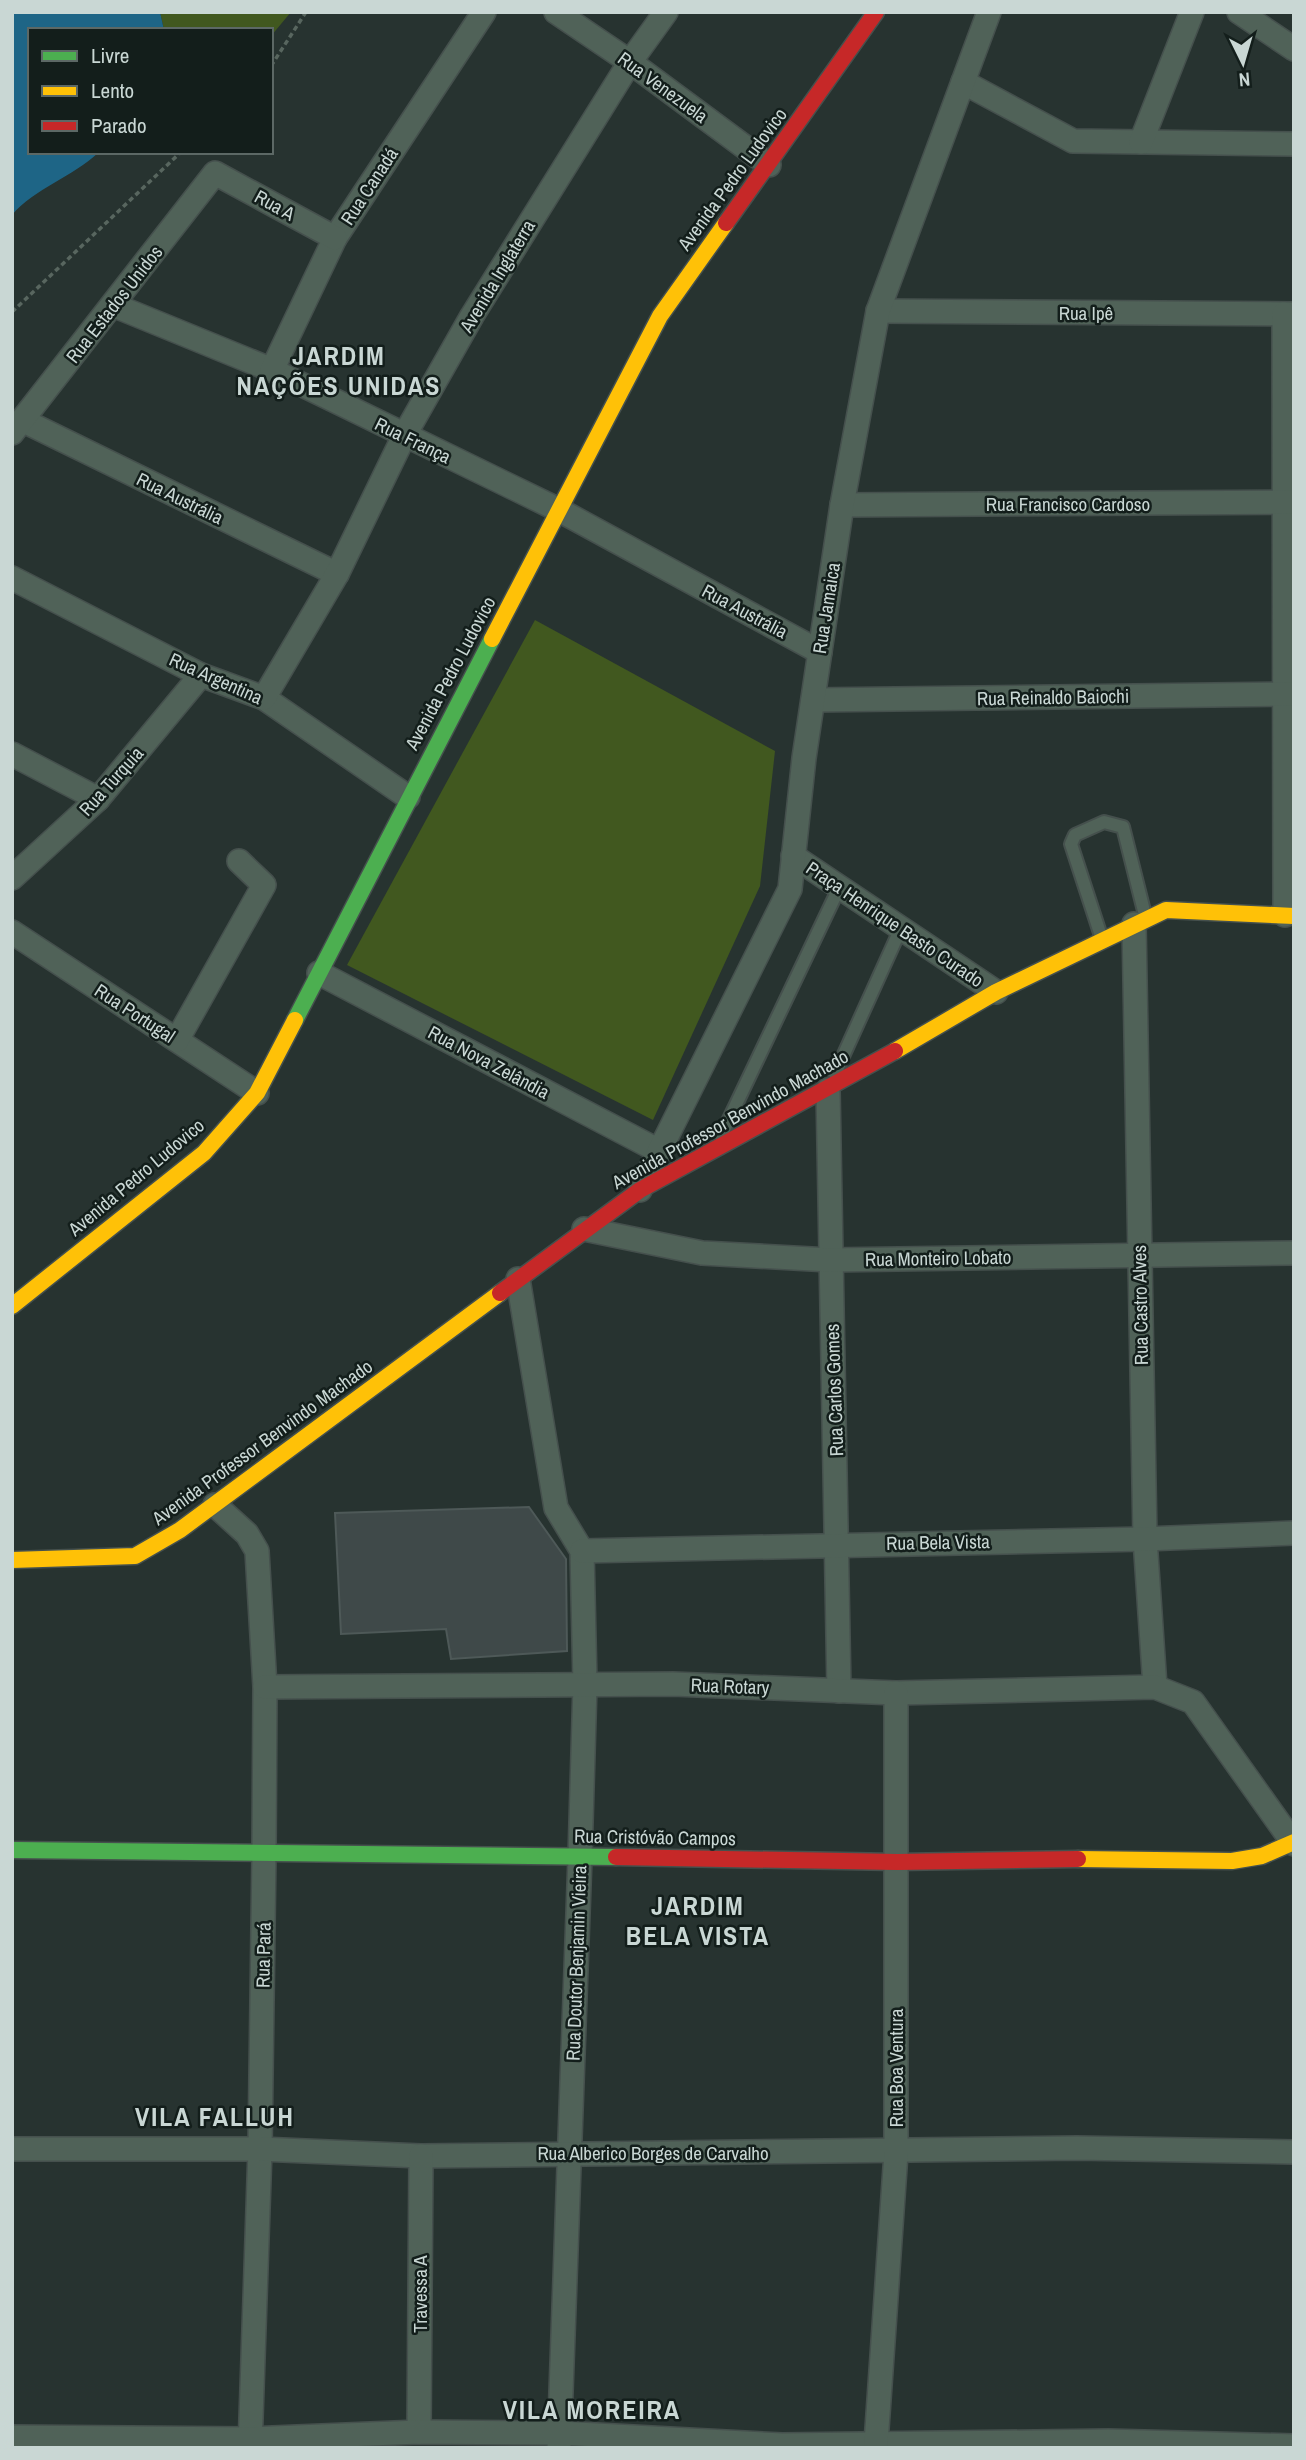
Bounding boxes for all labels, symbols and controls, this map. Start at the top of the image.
legend [28,28,273,154]
north arrow [1208,28,1278,98]
text: Livre [91,41,129,70]
street label: Rua Venezuela [613,45,714,129]
text: N [1238,66,1251,93]
text: Lento [91,76,134,105]
street label: Avenida Pedro Ludovico [671,102,793,256]
text: Parado [91,111,147,140]
street label: Rua Canadá [334,142,404,230]
street label: Rua A [250,183,300,227]
street label: Avenida Inglaterra [453,215,541,338]
street label: Rua Estados Unidos [60,240,168,368]
street label: Rua Ipê [1059,300,1113,326]
district label: JARDIM NAÇÕES UNIDAS [237,338,441,403]
street label: Rua França [371,410,456,470]
street label: Rua Austrália [132,466,228,530]
street label: Rua Francisco Cardoso [986,491,1150,517]
street label: Rua Jamaica [806,560,846,655]
street label: Rua Austrália [698,578,793,645]
street label: Avenida Pedro Ludovico [398,592,501,755]
street label: Rua Argentina [165,646,267,710]
street label: Rua Reinaldo Baiochi [977,683,1129,711]
street label: Rua Turquia [73,740,149,821]
street label: Praça Henrique Basto Curado [801,855,989,993]
street label: Rua Portugal [90,977,180,1049]
street label: Rua Nova Zelândia [424,1019,555,1105]
street label: Avenida Professor Benvindo Machado [606,1043,853,1195]
street label: Avenida Pedro Ludovico [62,1112,210,1242]
street label: Rua Monteiro Lobato [865,1244,1011,1272]
street label: Rua Castro Alves [1126,1244,1154,1365]
street label: Rua Carlos Gomes [819,1323,849,1457]
street label: Avenida Professor Benvindo Machado [146,1353,377,1531]
street label: Rua Bela Vista [886,1528,990,1556]
street label: Rua Rotary [690,1672,770,1700]
street label: Rua Cristóvão Campos [574,1823,736,1851]
street label: Rua Doutor Benjamin Vieira [560,1865,592,2061]
district label: JARDIM BELA VISTA [626,1888,770,1953]
street label: Rua Pará [249,1922,277,1988]
street label: Rua Boa Ventura [883,2008,909,2127]
district label: VILA FALLUH [135,2099,295,2134]
street label: Rua Alberico Borges de Carvalho [537,2140,769,2166]
street label: Travessa A [407,2255,433,2333]
district label: VILA MOREIRA [503,2392,681,2427]

